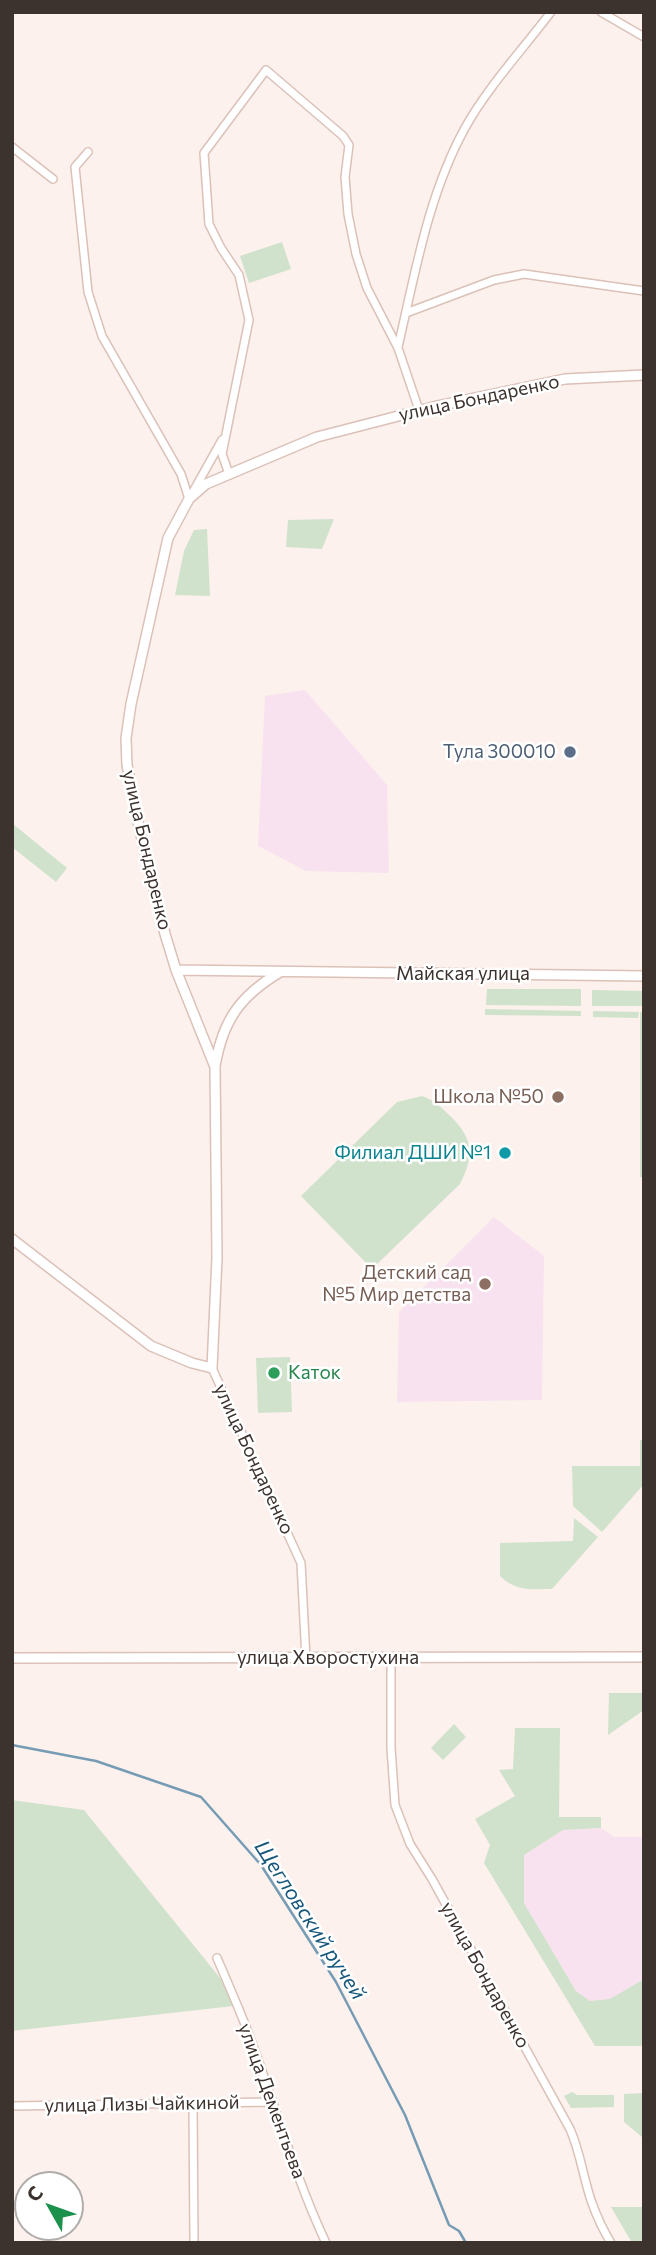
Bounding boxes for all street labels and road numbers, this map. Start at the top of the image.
street label: улица Бондаренко [397,370,561,426]
street label: улица Бондаренко [117,768,177,932]
street label: Майская улица [396,963,530,985]
street label: улица Бондаренко [209,1380,299,1538]
street label: улица Хворостухина [237,1647,419,1669]
street label: улица Бондаренко [435,1898,535,2052]
street label: улица Дементьева [233,2020,311,2182]
street label: улица Лизы Чайкиной [44,2091,240,2117]

